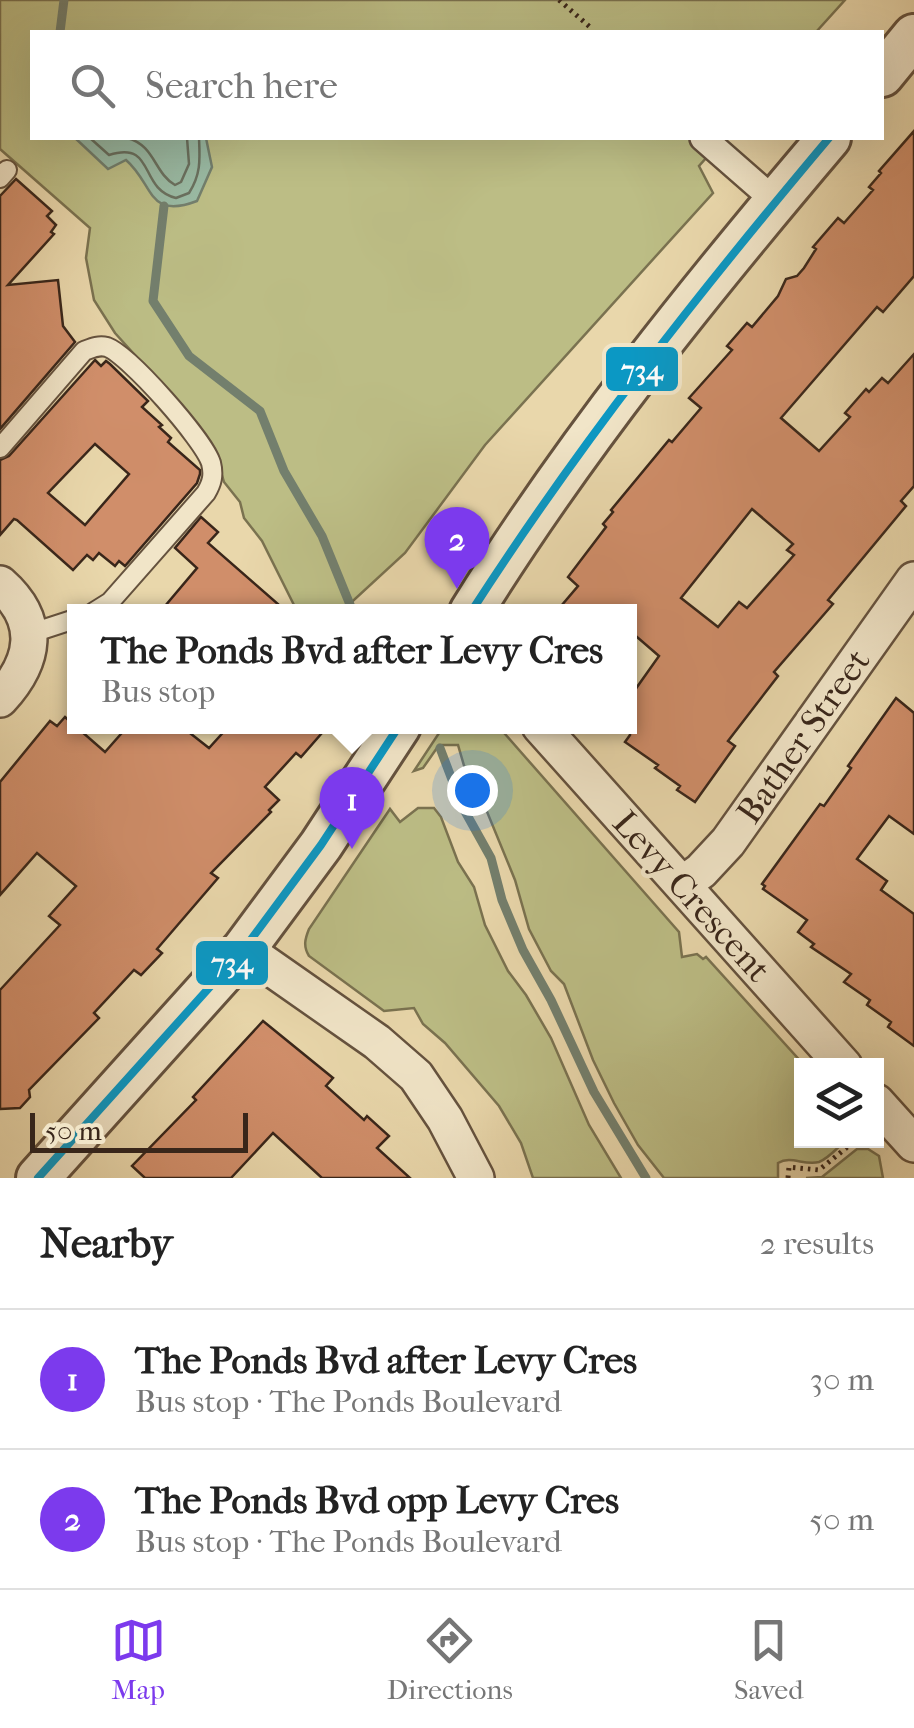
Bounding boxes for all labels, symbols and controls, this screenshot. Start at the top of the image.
search box [30,30,884,140]
icon: search [65,58,120,113]
text: Search here [145,63,338,108]
line badge: 734 [604,345,680,393]
text: 734 [620,353,664,387]
pin: 2 [424,506,490,589]
popup [67,604,637,734]
text: The Ponds Bvd after Levy Cres [101,628,603,673]
street label: Bather Street [728,641,879,831]
text: Bus stop [101,673,215,710]
your location [447,765,498,816]
pin: 1 [320,766,384,849]
street label: Levy Crescent [604,803,779,991]
line badge: 734 [194,939,270,987]
text: 734 [210,946,254,980]
map controls [794,1058,884,1148]
button: layers [794,1058,884,1148]
scale bar [30,1108,248,1152]
text: 50 m [45,1114,102,1147]
text: Nearby [40,1219,172,1268]
text: 2 results [760,1225,874,1262]
text: The Ponds Bvd after Levy Cres [135,1338,637,1383]
text: 1 [67,1361,78,1398]
text: 30 m [810,1361,874,1398]
text: Bus stop · The Ponds Boulevard [135,1383,562,1420]
text: The Ponds Bvd opp Levy Cres [135,1478,619,1523]
text: 2 [64,1501,81,1538]
text: 50 m [809,1501,874,1538]
text: Bus stop · The Ponds Boulevard [135,1523,562,1560]
tab: Map [111,1613,166,1706]
tab: Directions [387,1613,513,1706]
tab: Saved [734,1613,803,1706]

